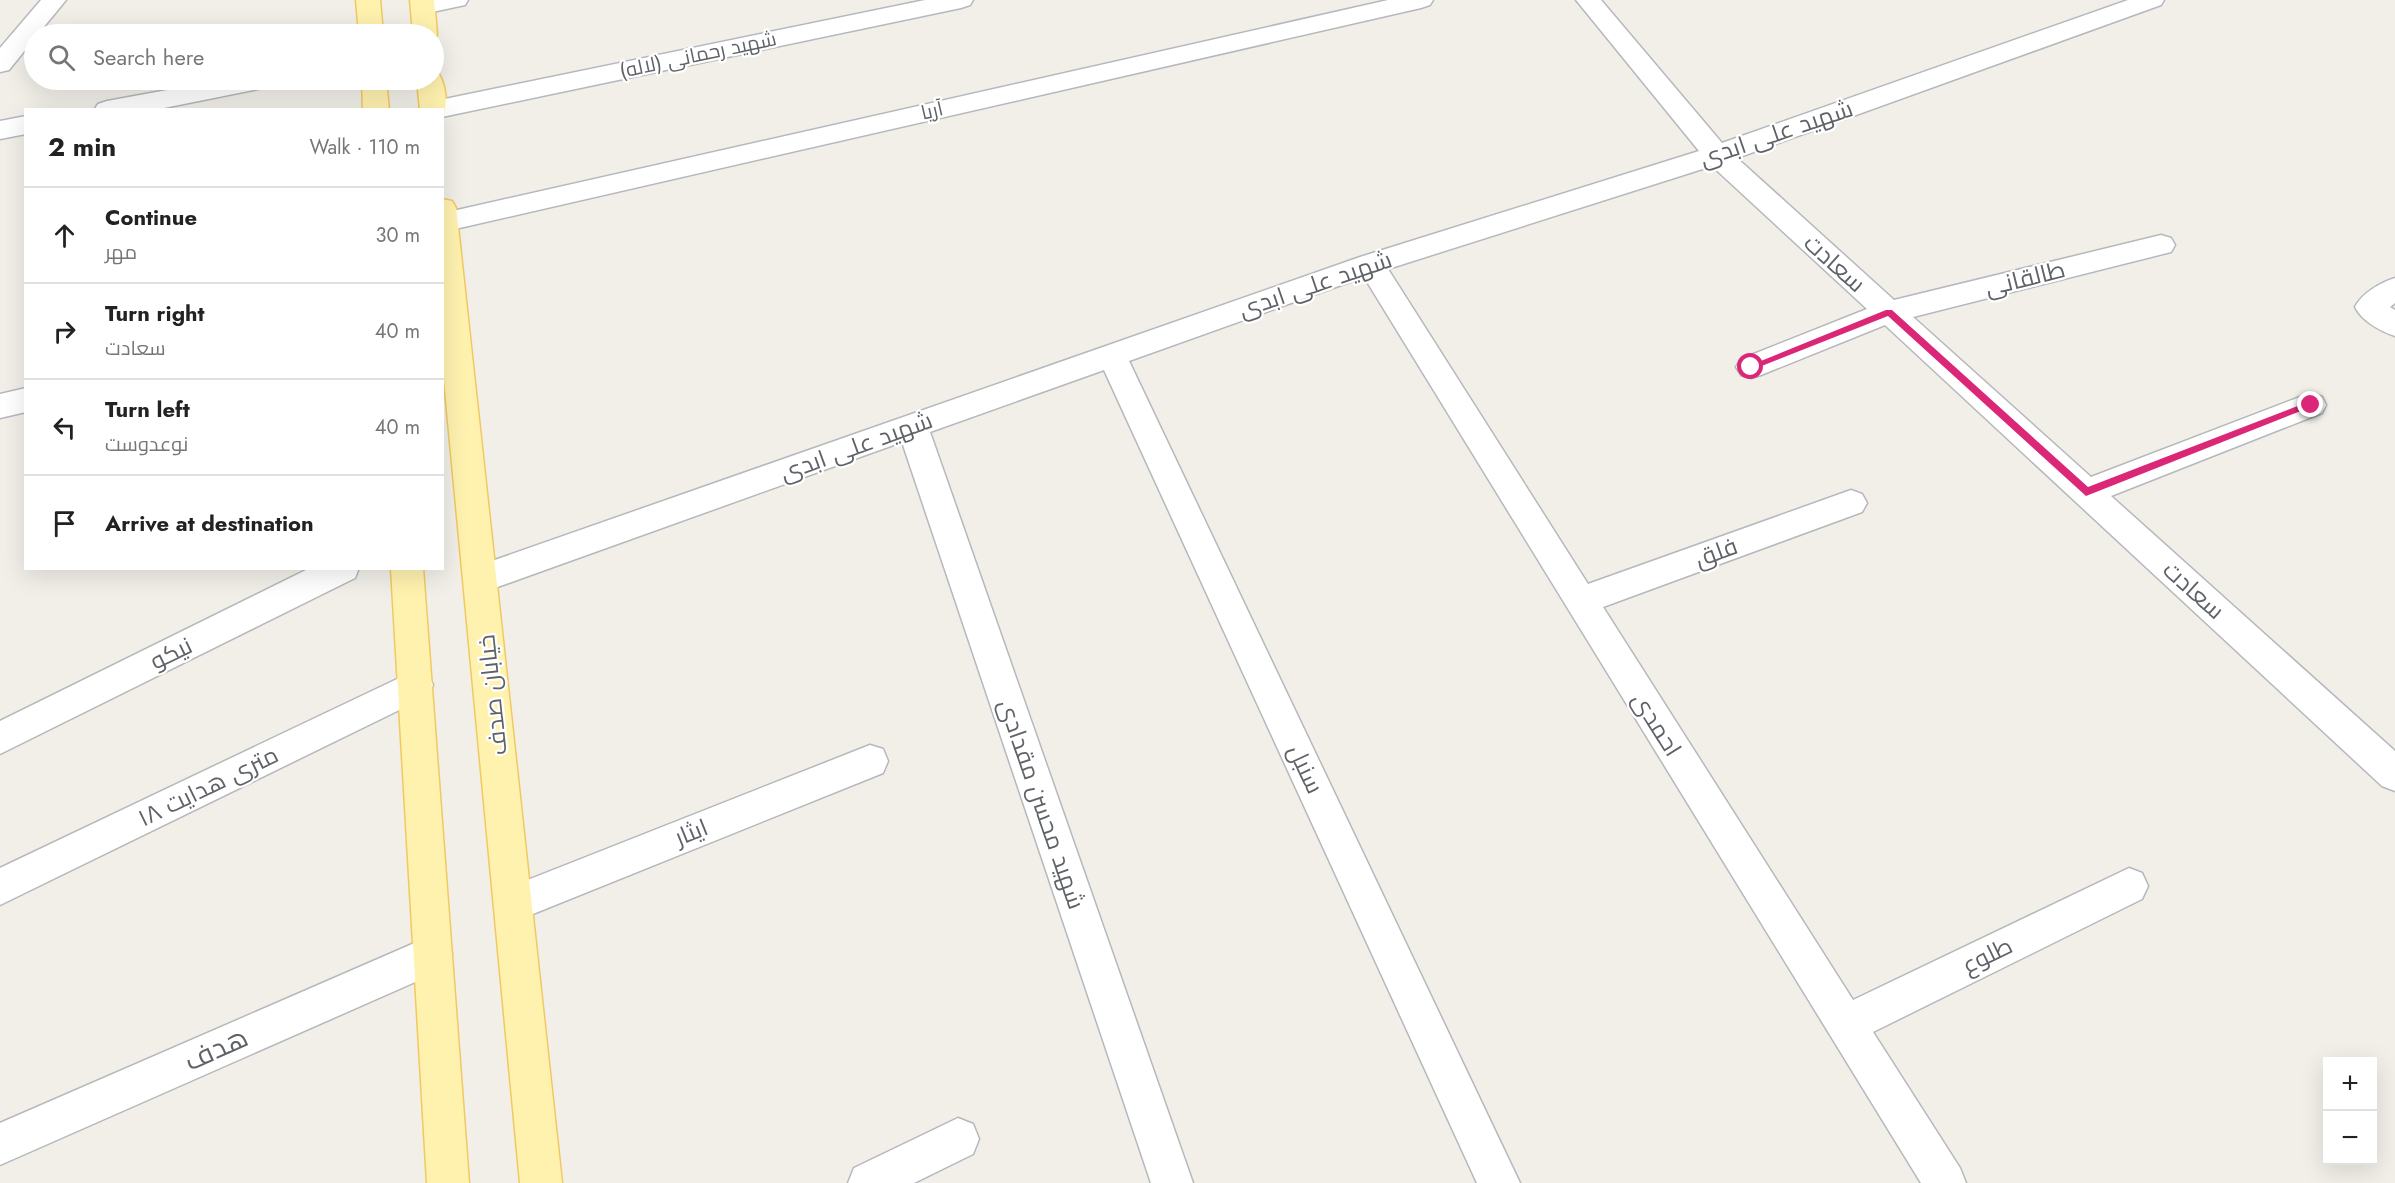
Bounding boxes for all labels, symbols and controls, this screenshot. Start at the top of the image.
search box [24,24,444,90]
street label: شهید رحمانی (لاله) [617,24,779,86]
icon: search [45,41,78,74]
text: Search here [93,41,204,73]
street label: شهید علی ابدی [1695,90,1857,176]
street label: آریا [918,94,947,128]
text: 2 min [48,128,116,166]
text: Walk · 110 m [310,133,420,162]
text: Continue [105,201,197,233]
icon: ahead [48,219,81,252]
text: 30 m [375,221,420,250]
street label: سعادت [1796,226,1874,300]
text: مهر [105,238,137,267]
street label: شهید علی ابدی [1234,241,1396,327]
street label: طالقانی [1981,251,2069,305]
text: Turn right [105,297,205,329]
icon: right [48,315,81,348]
text: 40 m [375,317,420,346]
text: سعادت [105,334,166,363]
route start [1737,353,1763,379]
route end [2297,391,2323,417]
text: Turn left [105,393,190,425]
street label: شهید علی ابدی [775,402,937,490]
icon: left [48,411,81,444]
text: 40 m [375,413,420,442]
text: نوعدوست [105,430,188,459]
icon: arrive [48,507,81,540]
text: Arrive at destination [105,507,314,539]
street label: فلق [1690,528,1742,576]
street label: سعادت [2155,553,2233,627]
street label: نیکو [144,628,198,678]
street label: خیابان صدف [468,633,516,757]
street label: احمدی [1624,685,1690,763]
street label: شهید محسن مقدادی [990,694,1094,914]
street label: ۱۸ متری هدایت [132,737,284,835]
street label: سنبل [1279,739,1333,799]
street label: ایثار [667,810,713,855]
street label: طلوع [1956,928,2018,982]
street label: هدف [177,1017,255,1081]
map controls [2323,1057,2377,1165]
button: + [2323,1057,2377,1111]
button: − [2323,1111,2377,1165]

